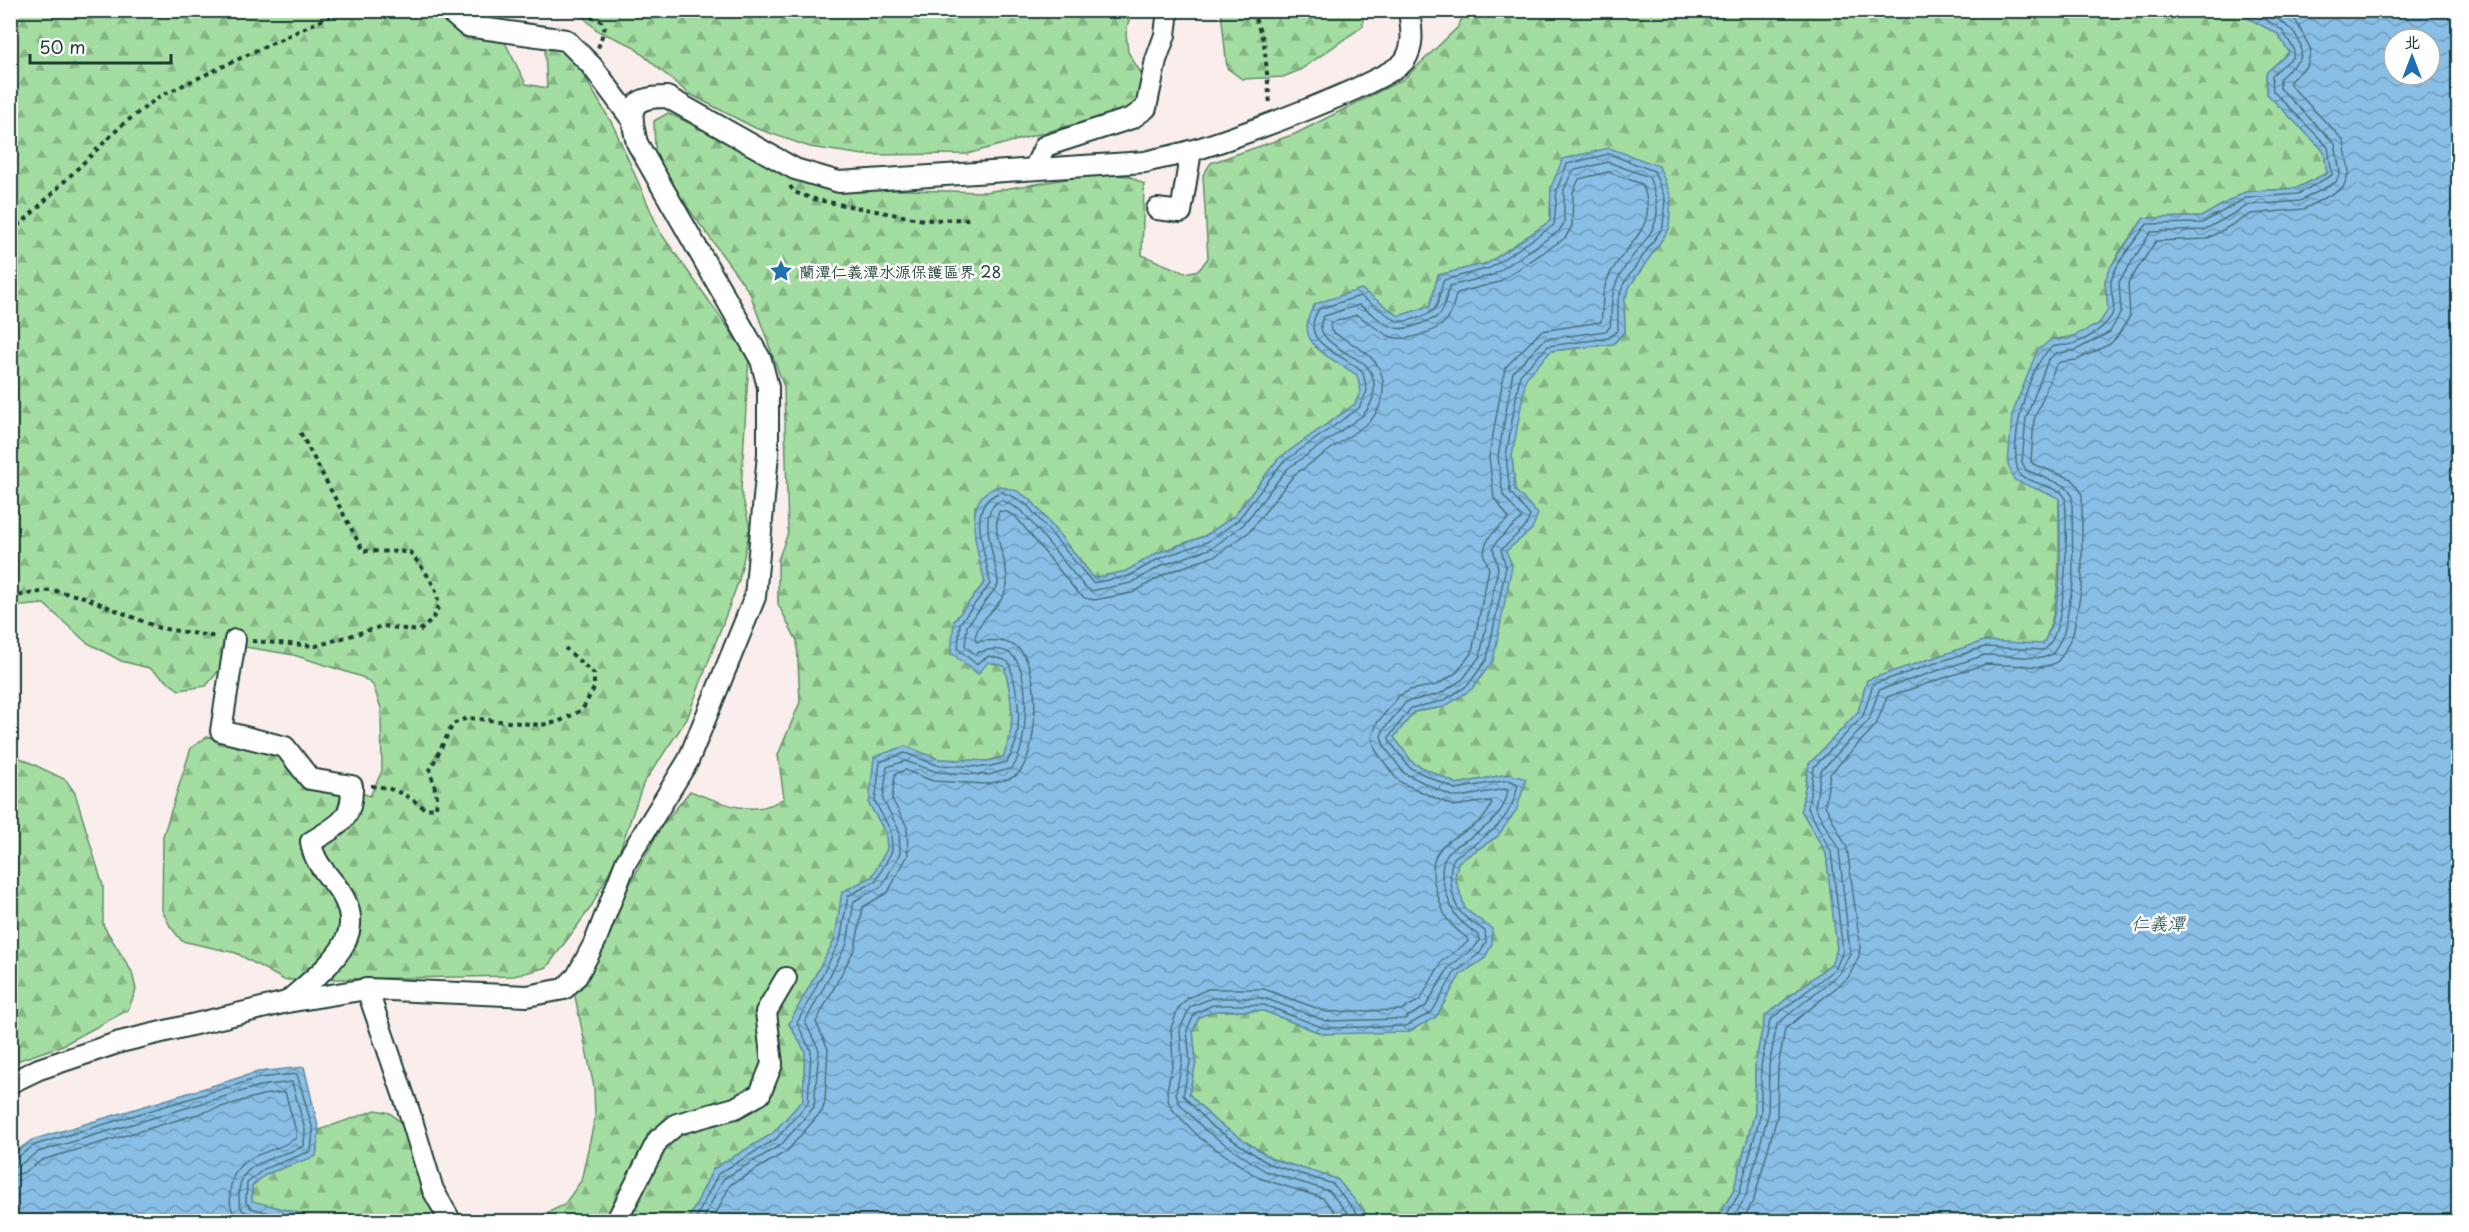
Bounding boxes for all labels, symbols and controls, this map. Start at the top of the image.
scale bar [30,27,171,65]
north arrow [2382,27,2442,87]
text: 北 [2404,29,2420,53]
text: 50 m [39,33,86,60]
place icon: 蘭潭仁義潭水源保護區界 28 [768,258,794,284]
place label: 蘭潭仁義潭水源保護區界 28 [799,259,1001,283]
water label: 仁義潭 [2131,909,2187,936]

